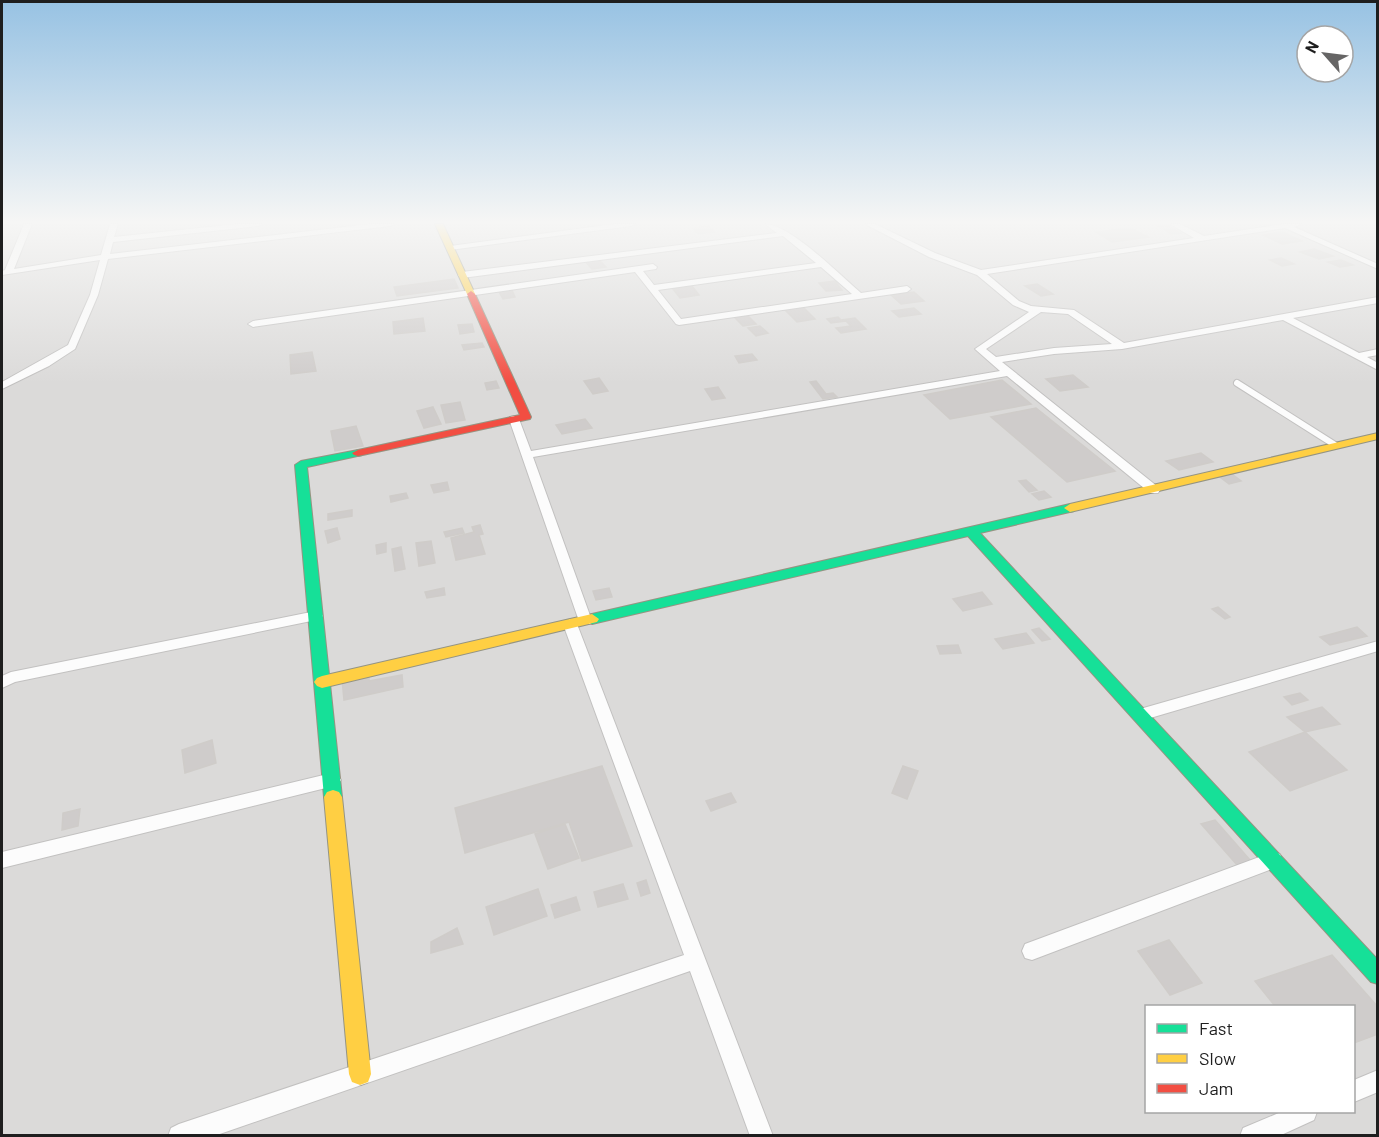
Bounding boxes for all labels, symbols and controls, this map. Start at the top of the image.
north arrow [1295,24,1355,84]
text: N [1300,38,1322,56]
legend [1145,1005,1355,1113]
text: Fast [1199,1017,1233,1039]
text: Slow [1199,1047,1236,1069]
text: Jam [1199,1077,1233,1099]

